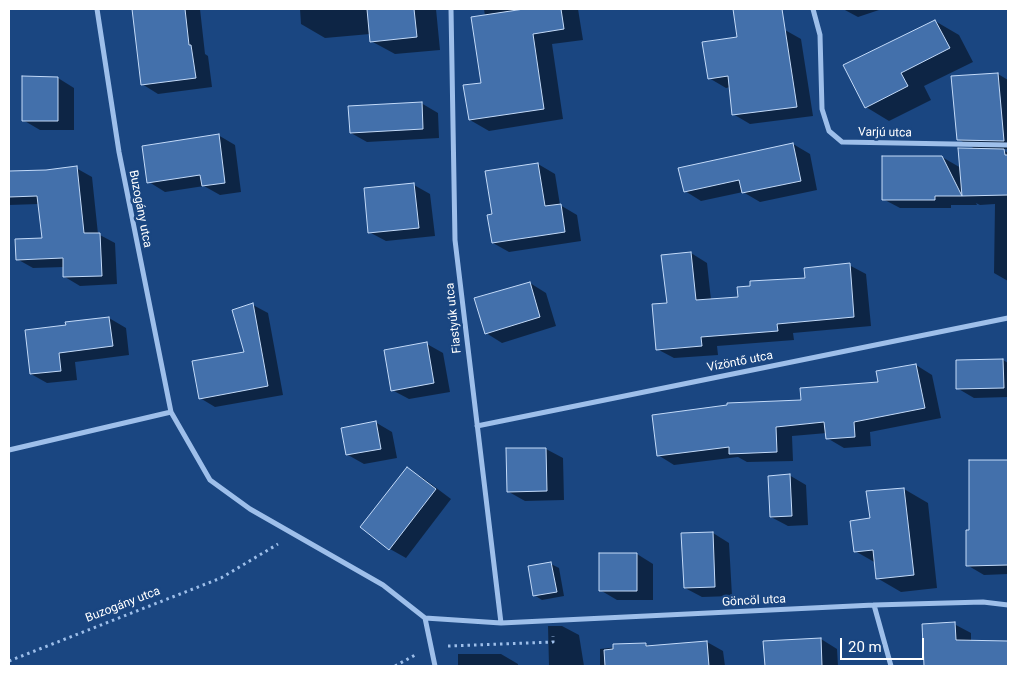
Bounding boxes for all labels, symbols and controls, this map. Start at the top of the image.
street label: Varjú utca [858,125,912,141]
street label: Buzogány utca [125,169,155,249]
street label: Fiastyúk utca [443,282,465,354]
street label: Vízöntő utca [706,349,774,375]
street label: Buzogány utca [84,584,162,626]
street label: Göncöl utca [722,592,786,610]
scale bar [842,628,926,660]
text: 20 m [848,638,882,656]

